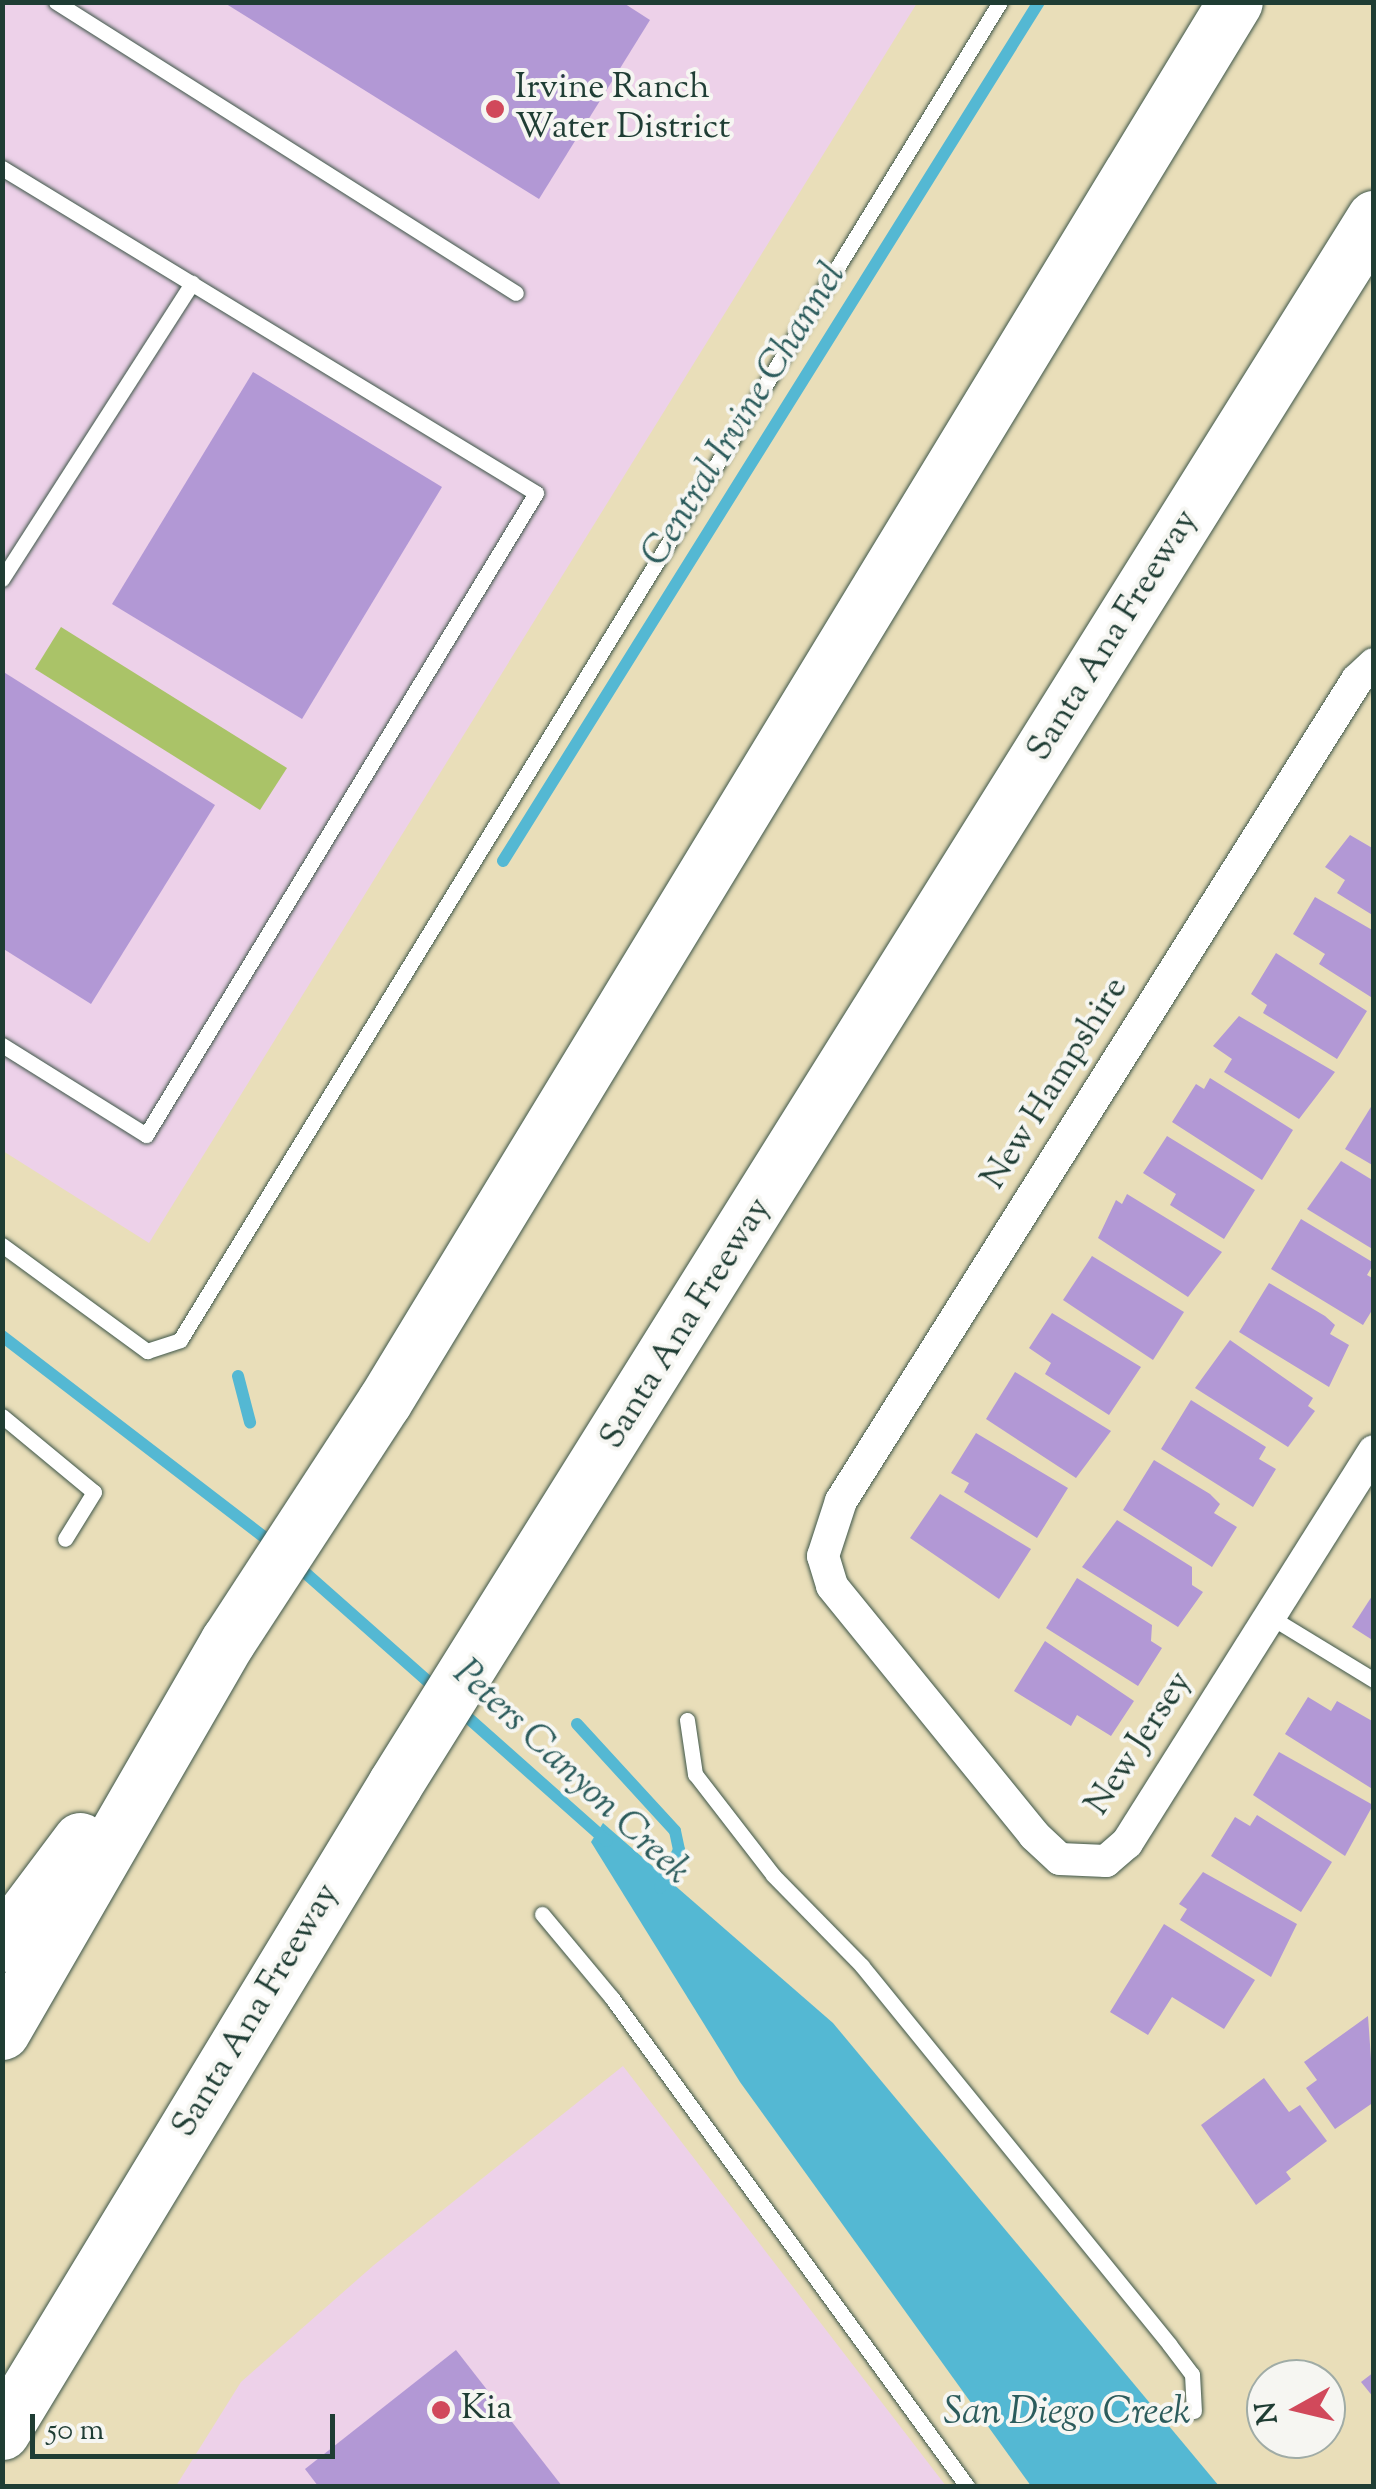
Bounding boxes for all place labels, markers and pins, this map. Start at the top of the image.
place label: Irvine Ranch Water District [515,68,730,150]
marker: Irvine Ranch Water District [484,98,506,120]
place label: Kia [461,2389,512,2431]
marker: Kia [430,2399,452,2421]

